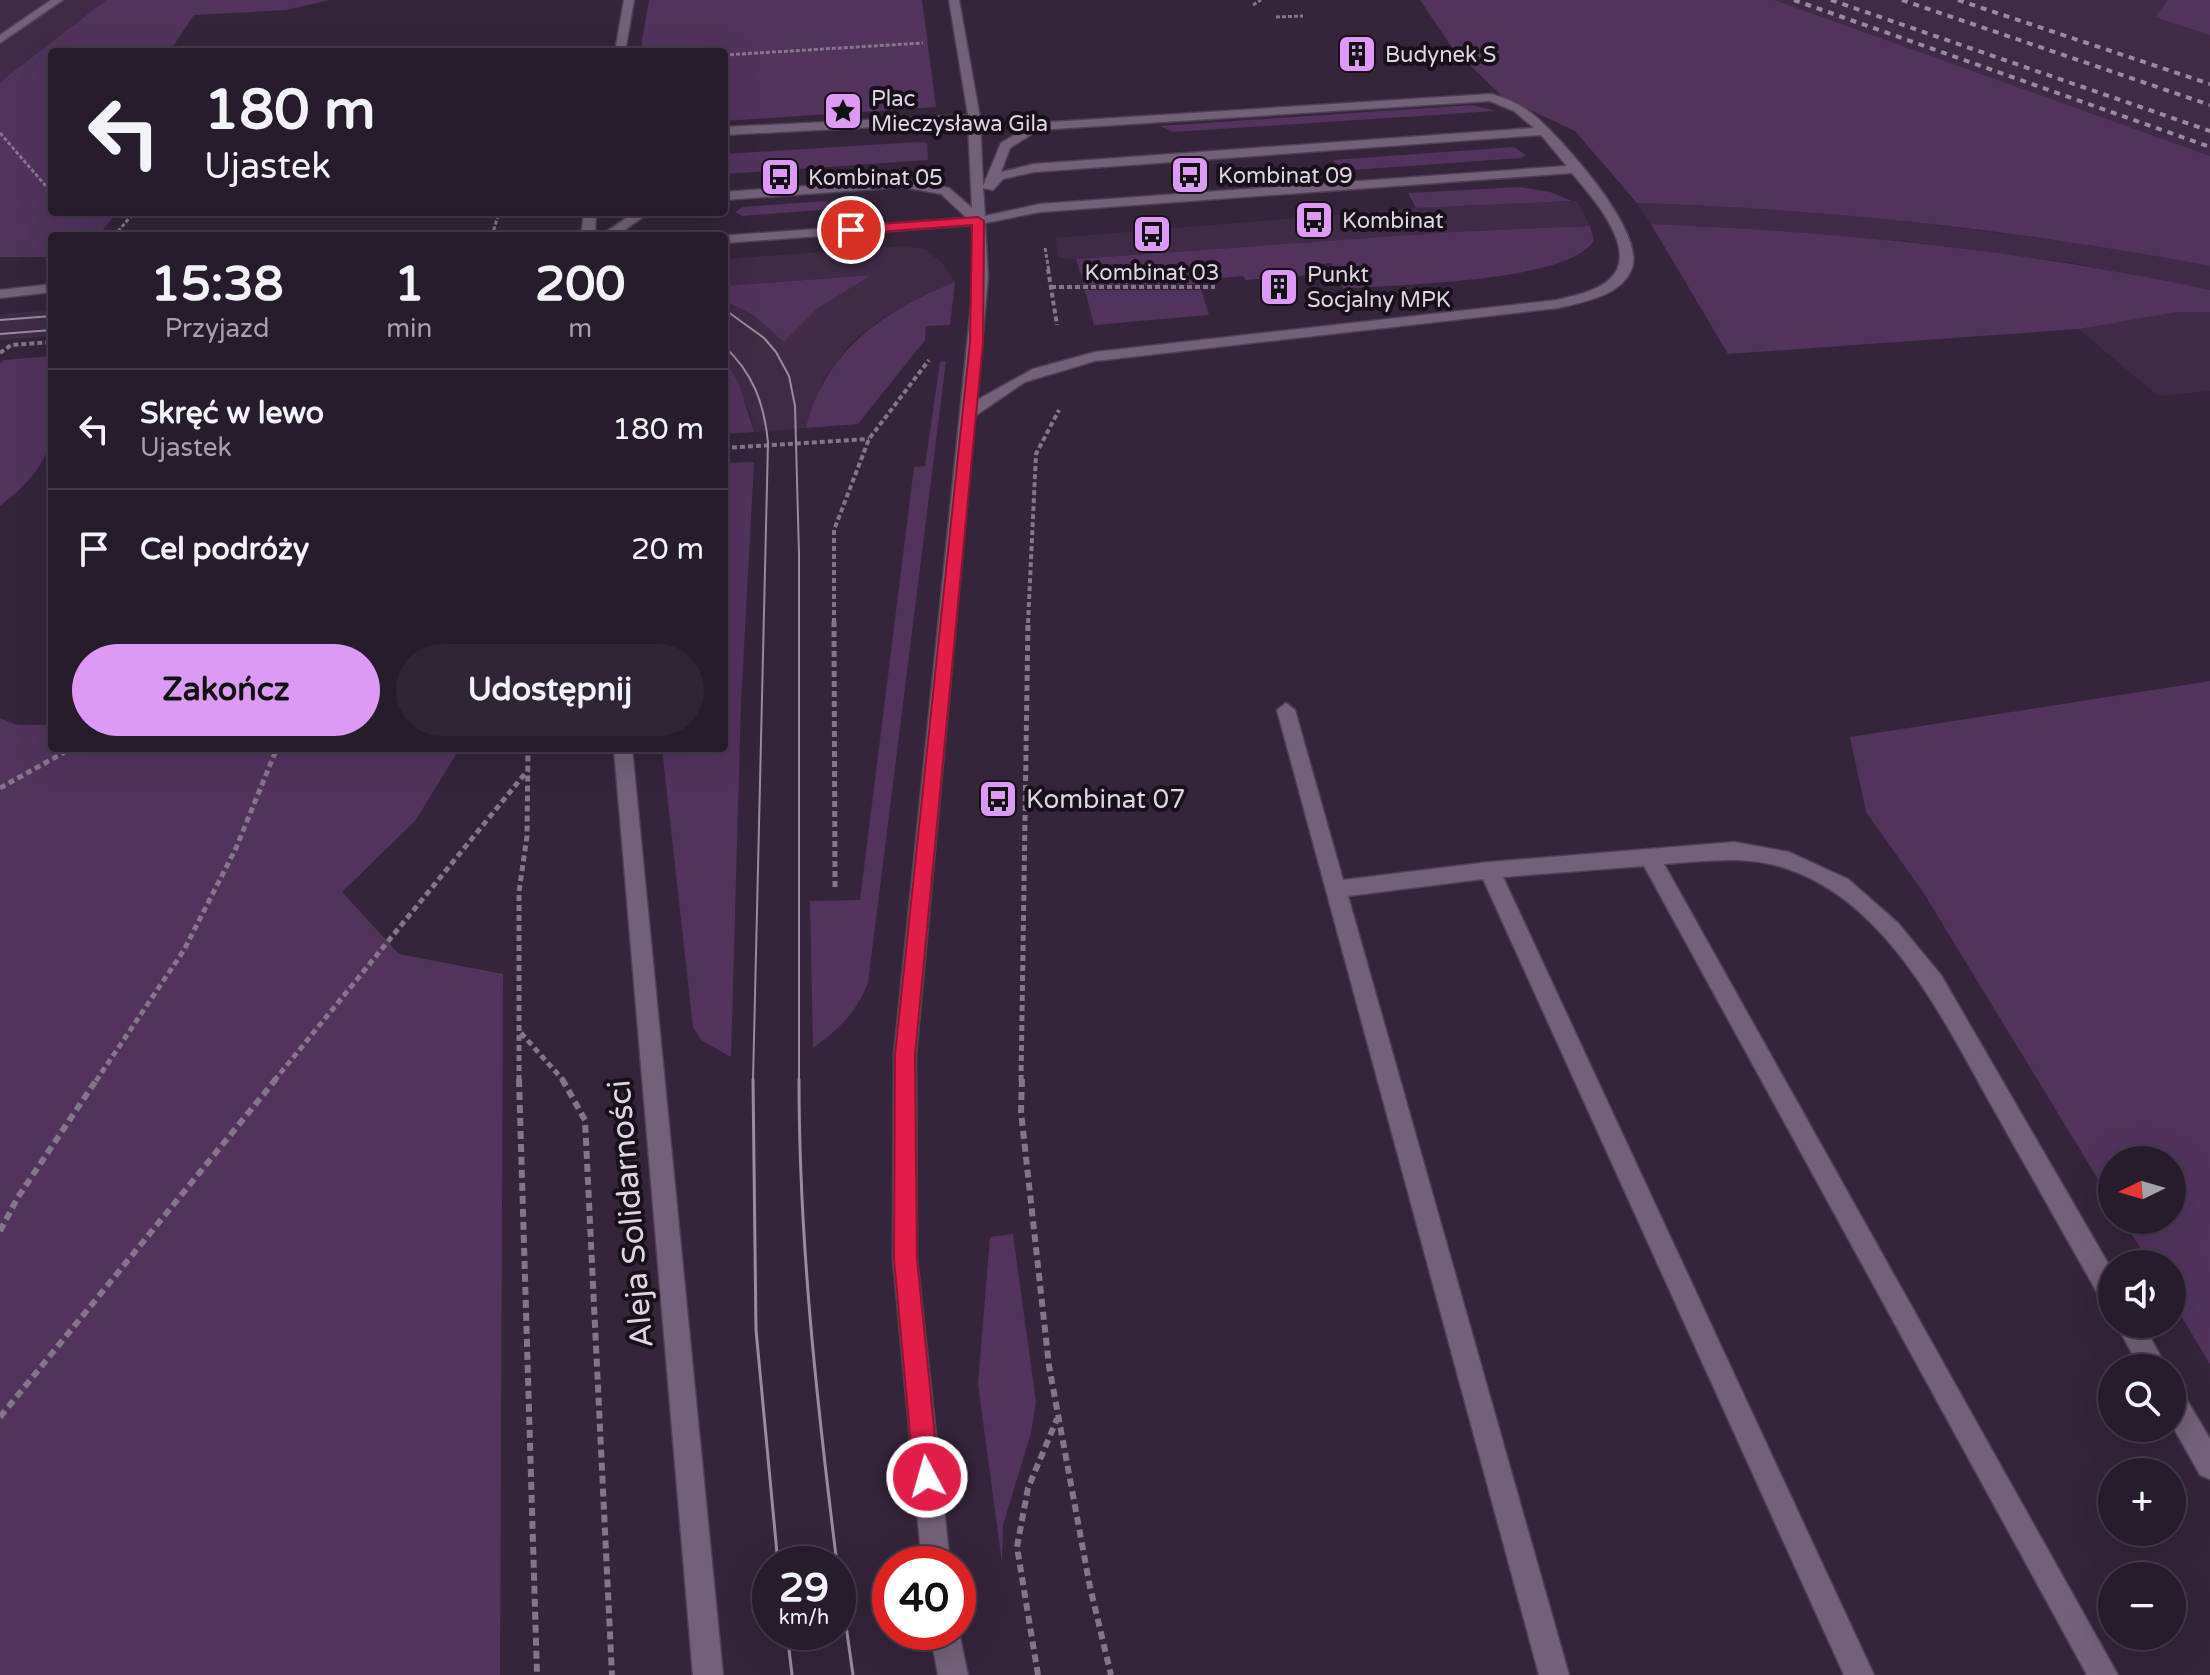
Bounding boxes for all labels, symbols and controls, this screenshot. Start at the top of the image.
building icon: Budynek S [1336,33,1378,75]
place label: Budynek S [1385,42,1496,68]
text: 180 m [204,77,375,144]
icon: left [72,80,176,184]
place label: Plac Mieczysława Gila [871,86,1048,137]
place icon: Plac Mieczysława Gila [822,90,864,132]
text: Ujastek [204,145,331,188]
bus stop icon: Kombinat 09 [1169,154,1211,196]
bus stop icon: Kombinat 05 [759,156,801,198]
place label: Kombinat 09 [1218,163,1353,189]
place label: Kombinat 05 [808,165,943,191]
pin [817,196,885,264]
bus stop icon: Kombinat [1293,199,1335,241]
icon: arrive [829,208,873,252]
place label: Kombinat [1342,208,1444,234]
bus stop icon: Kombinat 03 [1131,213,1173,255]
text: 15:38 [151,256,284,314]
text: 1 [394,256,424,314]
text: 200 [535,256,625,314]
place label: Kombinat 03 [1085,260,1219,286]
place label: Punkt Socjalny MPK [1307,262,1451,313]
building icon: Punkt Socjalny MPK [1258,266,1300,308]
text: Przyjazd [165,313,269,344]
text: min [386,313,432,344]
text: m [568,313,592,344]
text: Skręć w lewo [140,395,324,432]
icon: left [72,407,116,451]
text: 180 m [612,411,704,448]
text: Ujastek [140,432,232,463]
icon: arrive [72,527,116,571]
text: Cel podróży [140,531,309,568]
text: 20 m [631,531,704,568]
button: Zakończ [72,644,380,736]
button: Udostępnij [396,644,704,736]
bus stop icon: Kombinat 07 [977,778,1019,820]
place label: Kombinat 07 [1026,784,1185,815]
street label: Aleja Solidarności [600,1078,662,1350]
north arrow [2098,1146,2186,1234]
map controls [2098,1146,2186,1650]
button: sound [2098,1250,2186,1338]
button: search [2098,1354,2186,1442]
position arrow [885,1435,969,1519]
button: + [2098,1458,2186,1546]
speed limit sign: 40 [872,1546,976,1650]
button: − [2098,1562,2186,1650]
text: 29 [779,1564,829,1612]
text: km/h [779,1606,829,1630]

